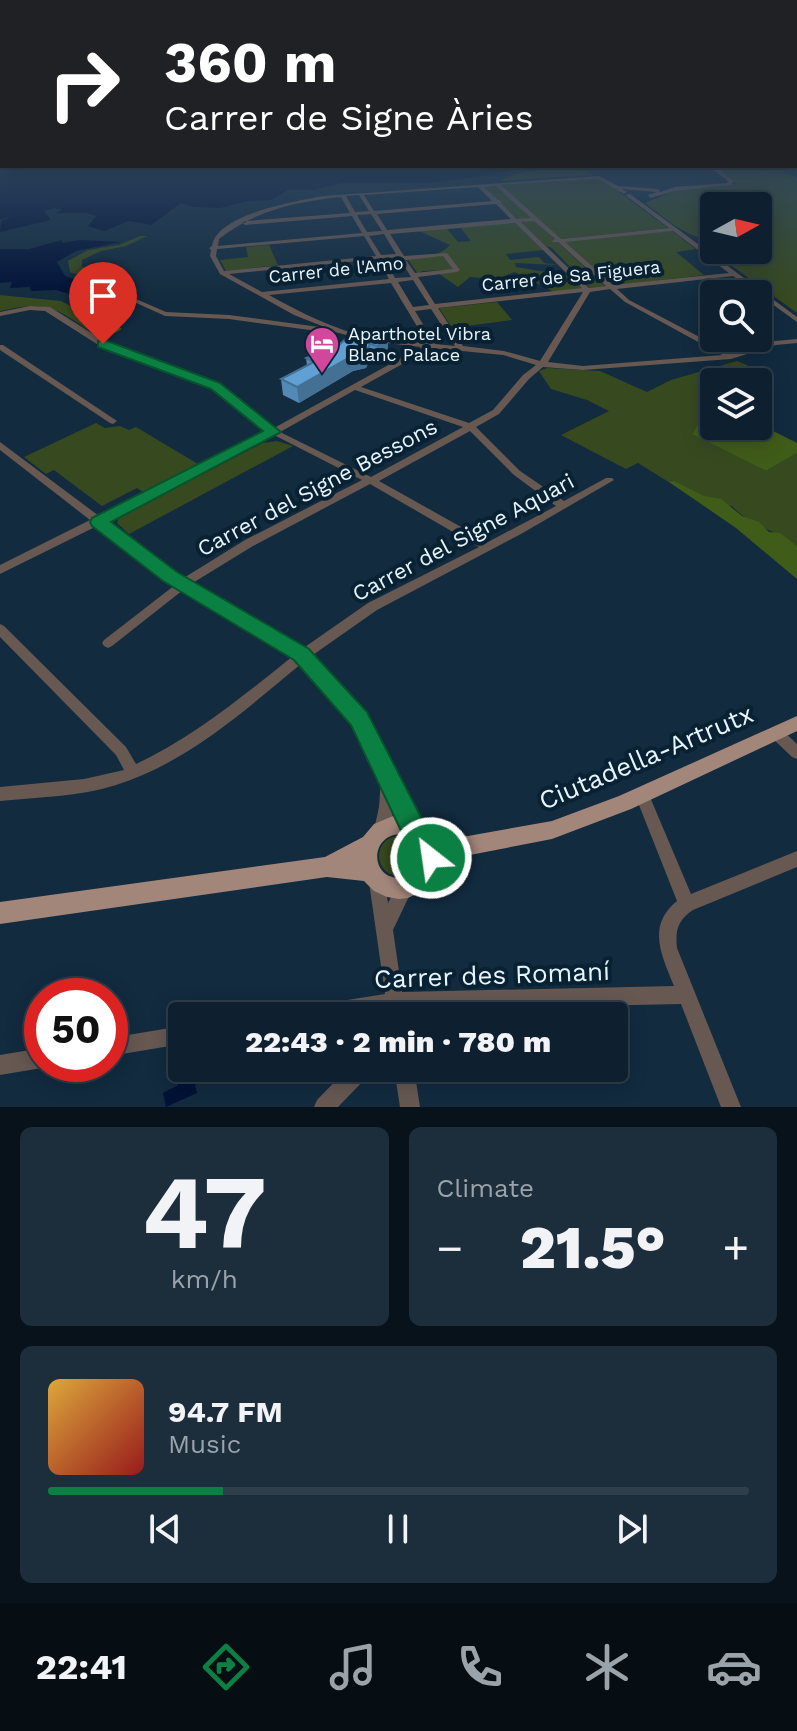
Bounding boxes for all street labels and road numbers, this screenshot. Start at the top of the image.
street label: Carrer de l'Amo [267,252,404,287]
street label: Carrer de Sa Figuera [481,256,661,295]
street label: Carrer del Signe Bessons [193,414,441,561]
street label: Carrer del Signe Aquari [348,468,578,607]
street label: Ciutadella-Artrutx [534,698,758,816]
street label: Carrer des Romaní [374,956,611,994]

